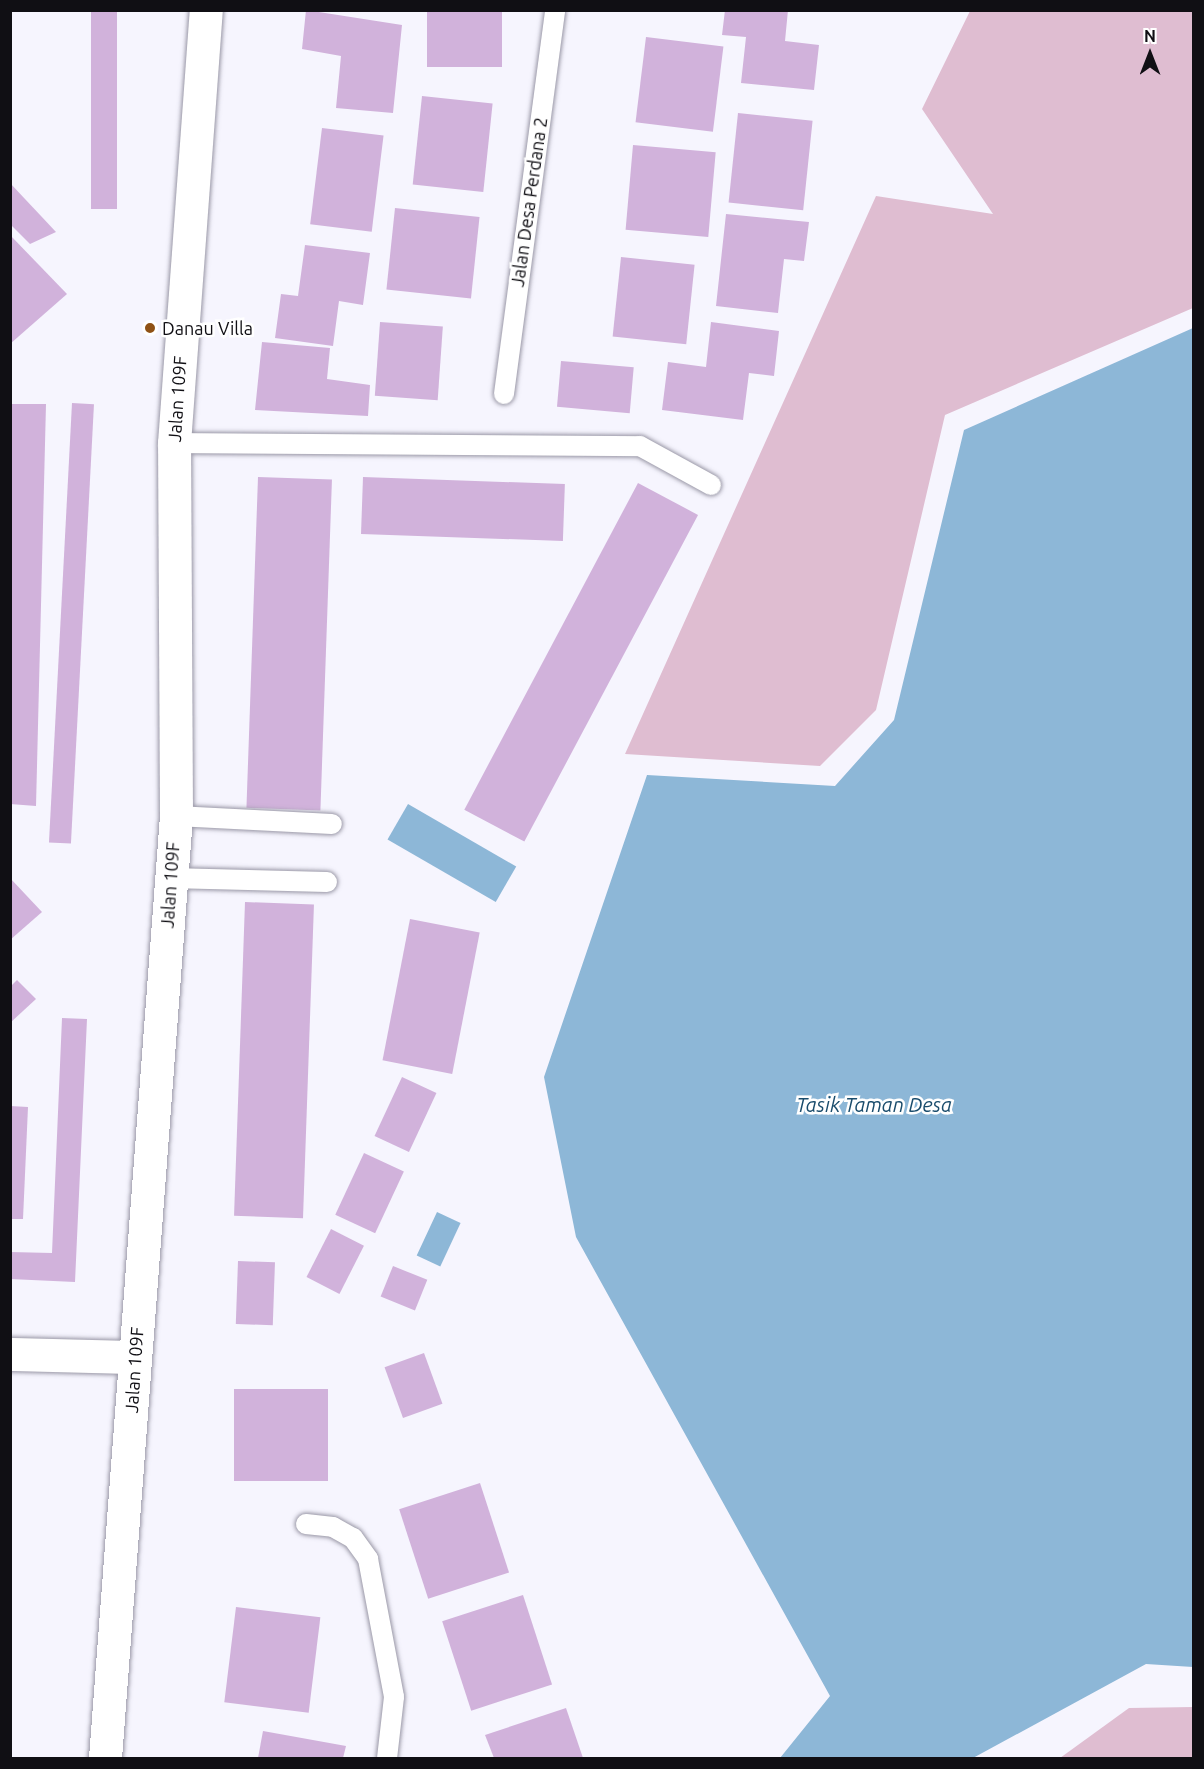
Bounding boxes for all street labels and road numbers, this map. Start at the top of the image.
street label: Jalan Desa Perdana 2 [506,116,552,288]
street label: Jalan 109F [163,355,191,443]
street label: Jalan 109F [156,841,184,929]
street label: Jalan 109F [120,1326,148,1414]

